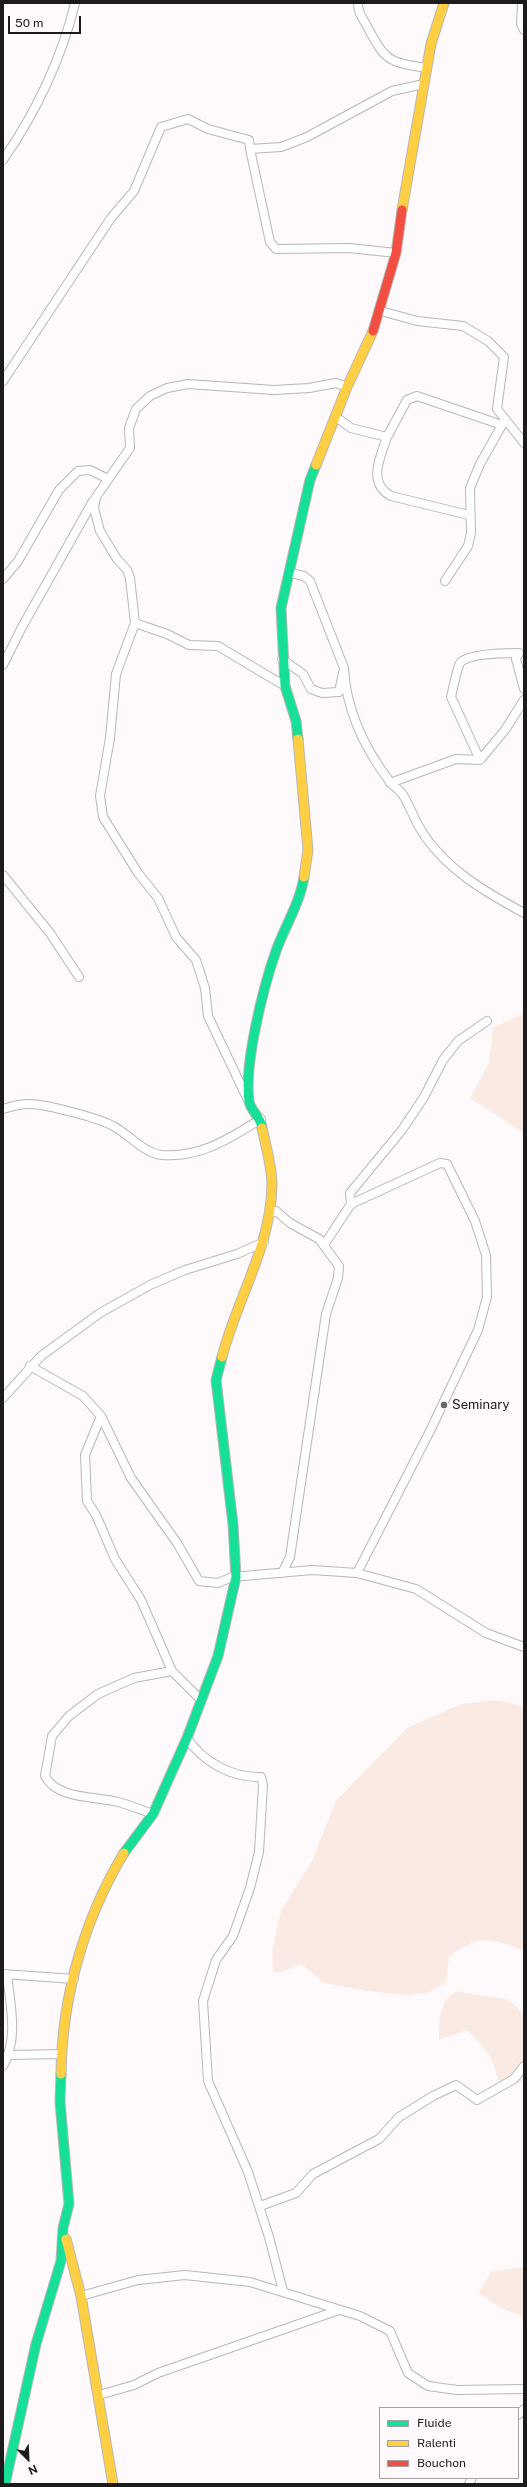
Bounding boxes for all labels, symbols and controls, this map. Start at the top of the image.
scale bar [10,8,83,34]
text: 50 m [15,16,43,30]
place label: Seminary [452,1397,509,1413]
marker: Seminary [439,1400,449,1410]
legend [379,2407,519,2479]
text: Fluide [417,2416,452,2430]
text: Ralenti [417,2436,456,2450]
north arrow [8,2439,48,2479]
text: Bouchon [417,2456,466,2470]
text: N [27,2463,39,2477]

